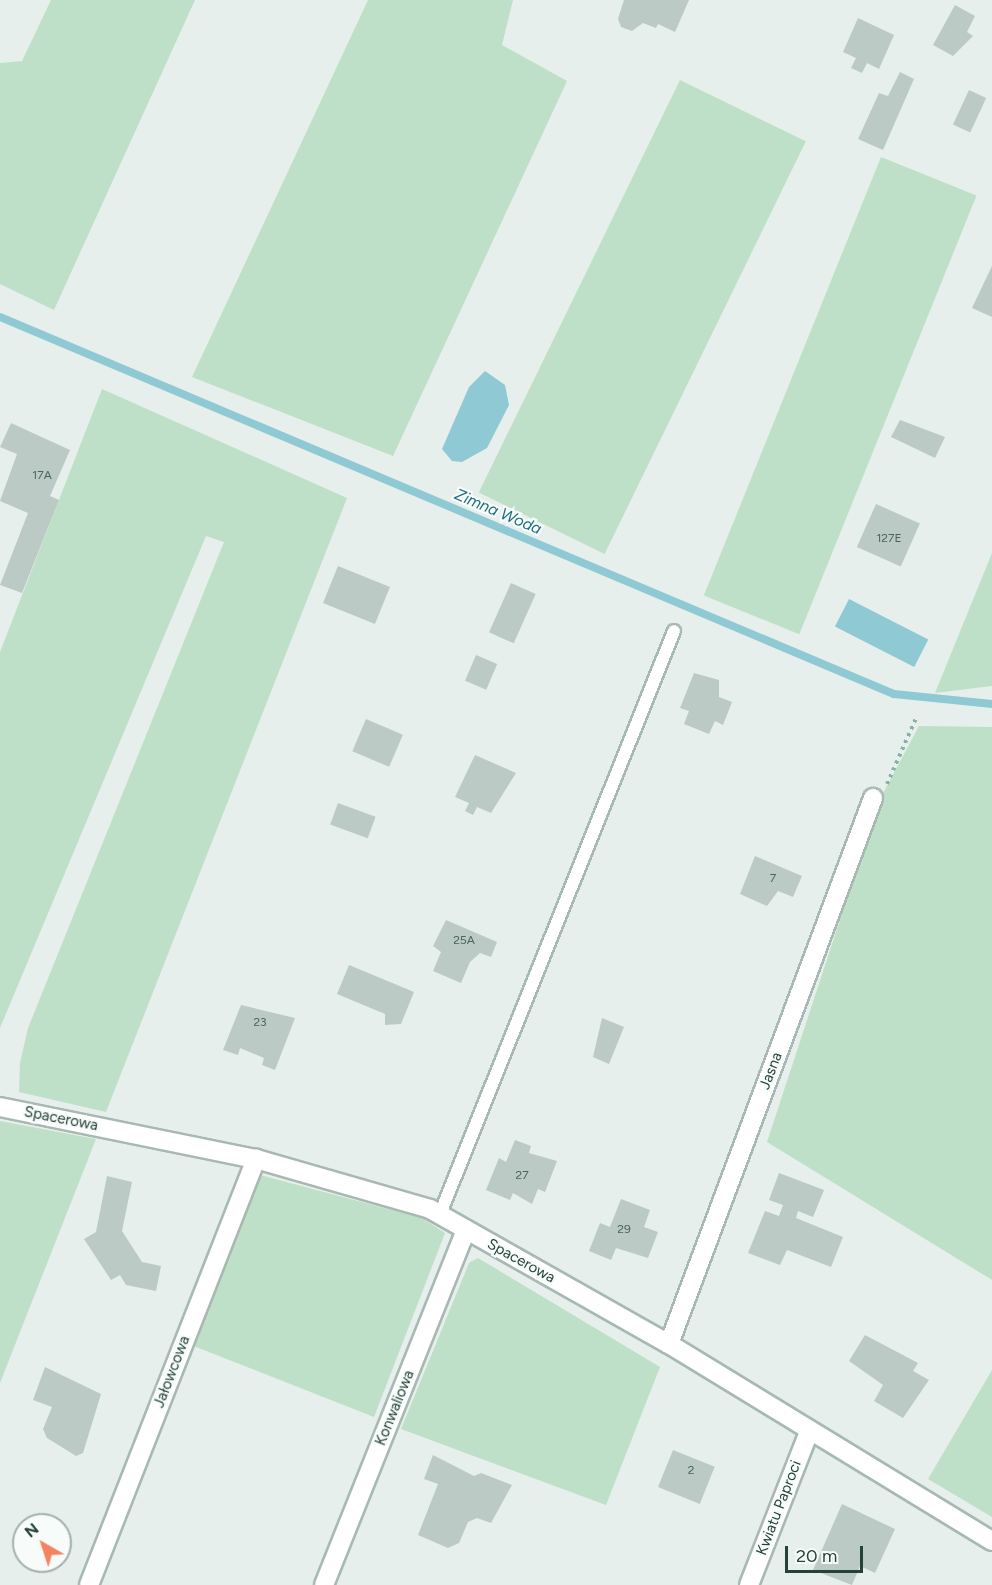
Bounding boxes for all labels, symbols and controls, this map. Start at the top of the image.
house number: 17A [32,469,52,483]
water label: Zimna Woda [452,485,544,539]
house number: 127E [876,532,902,546]
house number: 7 [770,872,776,886]
house number: 25A [453,934,475,948]
house number: 23 [253,1016,267,1030]
street label: Jasna [756,1050,786,1092]
street label: Spacerowa [23,1103,99,1135]
house number: 27 [515,1169,529,1183]
house number: 29 [617,1223,631,1237]
street label: Spacerowa [484,1235,558,1287]
street label: Jałowcowa [150,1334,194,1410]
street label: Konwaliowa [372,1368,418,1448]
street label: Kwiatu Paproci [753,1458,805,1558]
house number: 2 [688,1464,694,1478]
north arrow [12,1513,72,1573]
text: N [21,1519,42,1541]
scale bar [788,1534,866,1572]
text: 20 m [796,1545,837,1567]

